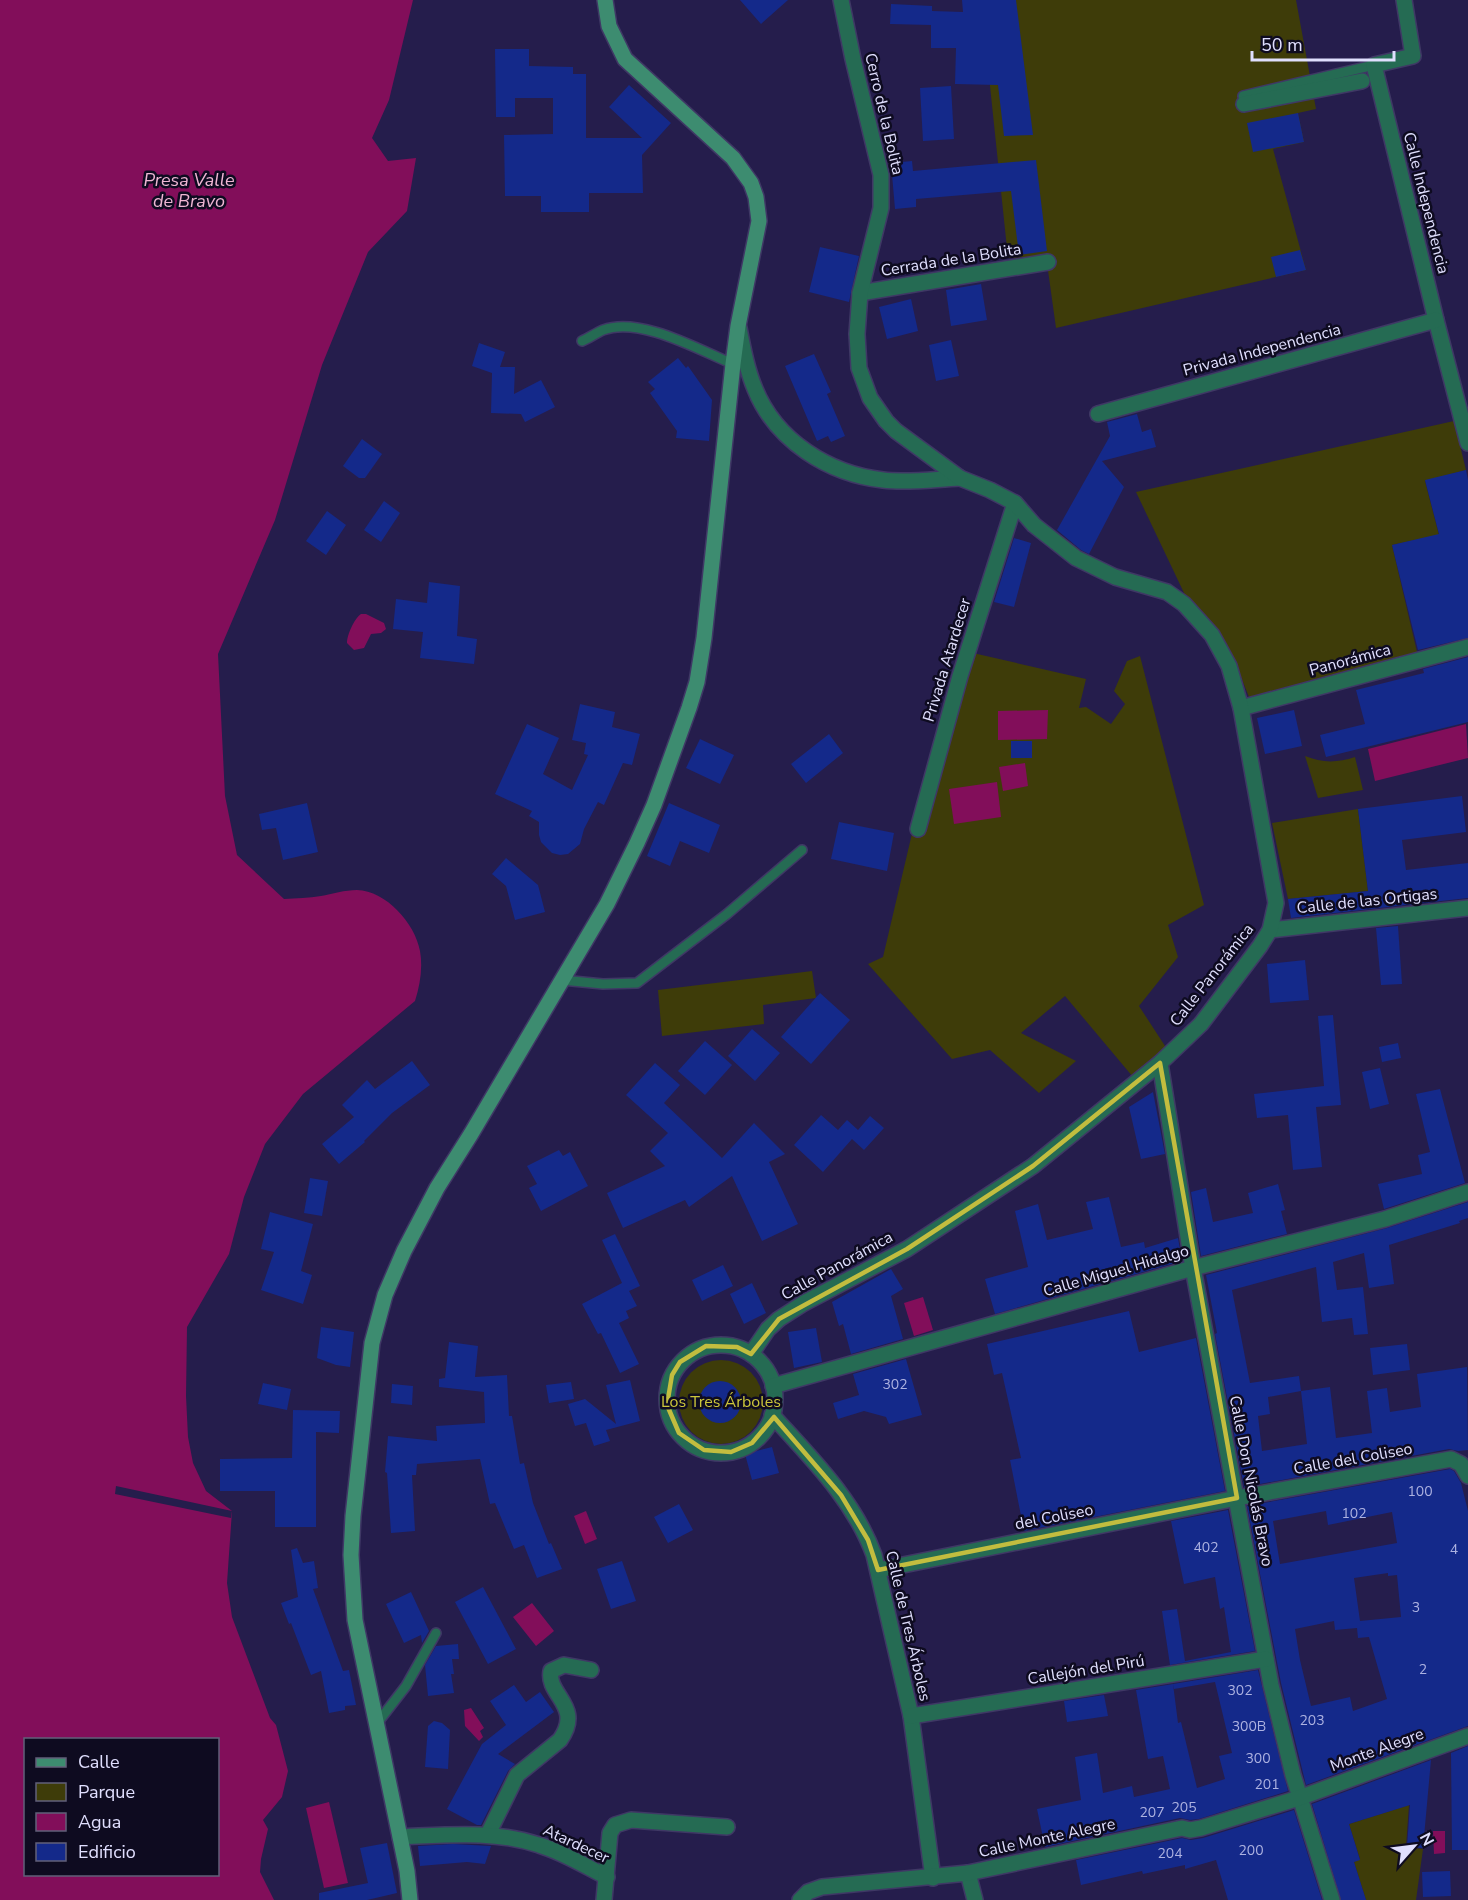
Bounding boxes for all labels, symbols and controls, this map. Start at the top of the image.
scale bar [1252,24,1394,62]
text: 50 m [1261,33,1303,57]
street label: Cerro de la Bolita [859,51,909,177]
street label: Calle Independencia [1398,130,1454,276]
water label: Presa Valle de Bravo [144,168,235,213]
street label: Cerrada de la Bolita [879,238,1023,282]
street label: Privada Independencia [1181,318,1343,382]
street label: Privada Atardecer [918,595,976,725]
street label: Panorámica [1307,639,1393,681]
street label: Calle de las Ortigas [1296,883,1438,919]
street label: Calle Panorámica [1165,919,1259,1031]
street label: Calle Panorámica [777,1226,897,1306]
street label: Calle Miguel Hidalgo [1041,1240,1192,1302]
house number: 302 [882,1375,908,1394]
park label: Los Tres Árboles [661,1391,781,1413]
street label: Calle Don Nicolás Bravo [1224,1394,1278,1568]
street label: Calle del Coliseo [1292,1438,1414,1480]
house number: 100 [1407,1482,1433,1501]
street label: del Coliseo [1013,1499,1095,1535]
house number: 102 [1341,1504,1367,1523]
house number: 402 [1193,1538,1219,1557]
house number: 4 [1450,1540,1458,1559]
street label: Calle de Tres Árboles [880,1549,936,1703]
house number: 3 [1412,1598,1420,1617]
street label: Callejón del Pirú [1026,1650,1146,1690]
house number: 2 [1419,1660,1427,1679]
house number: 302 [1227,1681,1253,1700]
house number: 203 [1299,1711,1325,1730]
house number: 300B [1232,1717,1266,1736]
street label: Monte Alegre [1327,1723,1427,1777]
legend [24,1738,219,1876]
house number: 300 [1245,1749,1271,1768]
text: Calle [78,1750,120,1774]
house number: 201 [1254,1775,1280,1794]
text: Parque [78,1780,135,1804]
house number: 205 [1171,1798,1197,1817]
house number: 207 [1139,1803,1165,1822]
text: Agua [78,1810,121,1834]
street label: Calle Monte Alegre [977,1813,1117,1863]
north arrow [1384,1816,1444,1876]
street label: Atardecer [539,1819,613,1869]
text: N [1414,1829,1439,1850]
text: Edificio [78,1840,136,1864]
house number: 200 [1238,1841,1264,1860]
house number: 204 [1157,1844,1183,1863]

